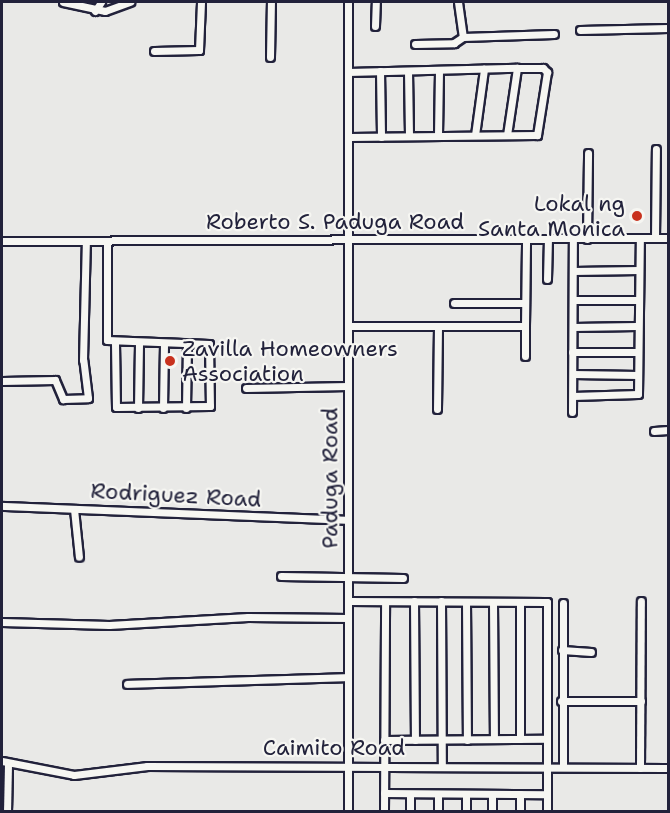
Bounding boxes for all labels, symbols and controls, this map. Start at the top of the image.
place label: Lokal ng Santa Monica [478,190,625,242]
street label: Roberto S. Paduga Road [206,209,464,235]
marker: Lokal ng Santa Monica [630,209,644,223]
place label: Zavilla Homeowners Association [182,335,398,386]
marker: Zavilla Homeowners Association [163,354,177,368]
street label: Paduga Road [317,407,343,549]
street label: Rodriguez Road [90,477,262,513]
street label: Caimito Road [263,735,405,761]

